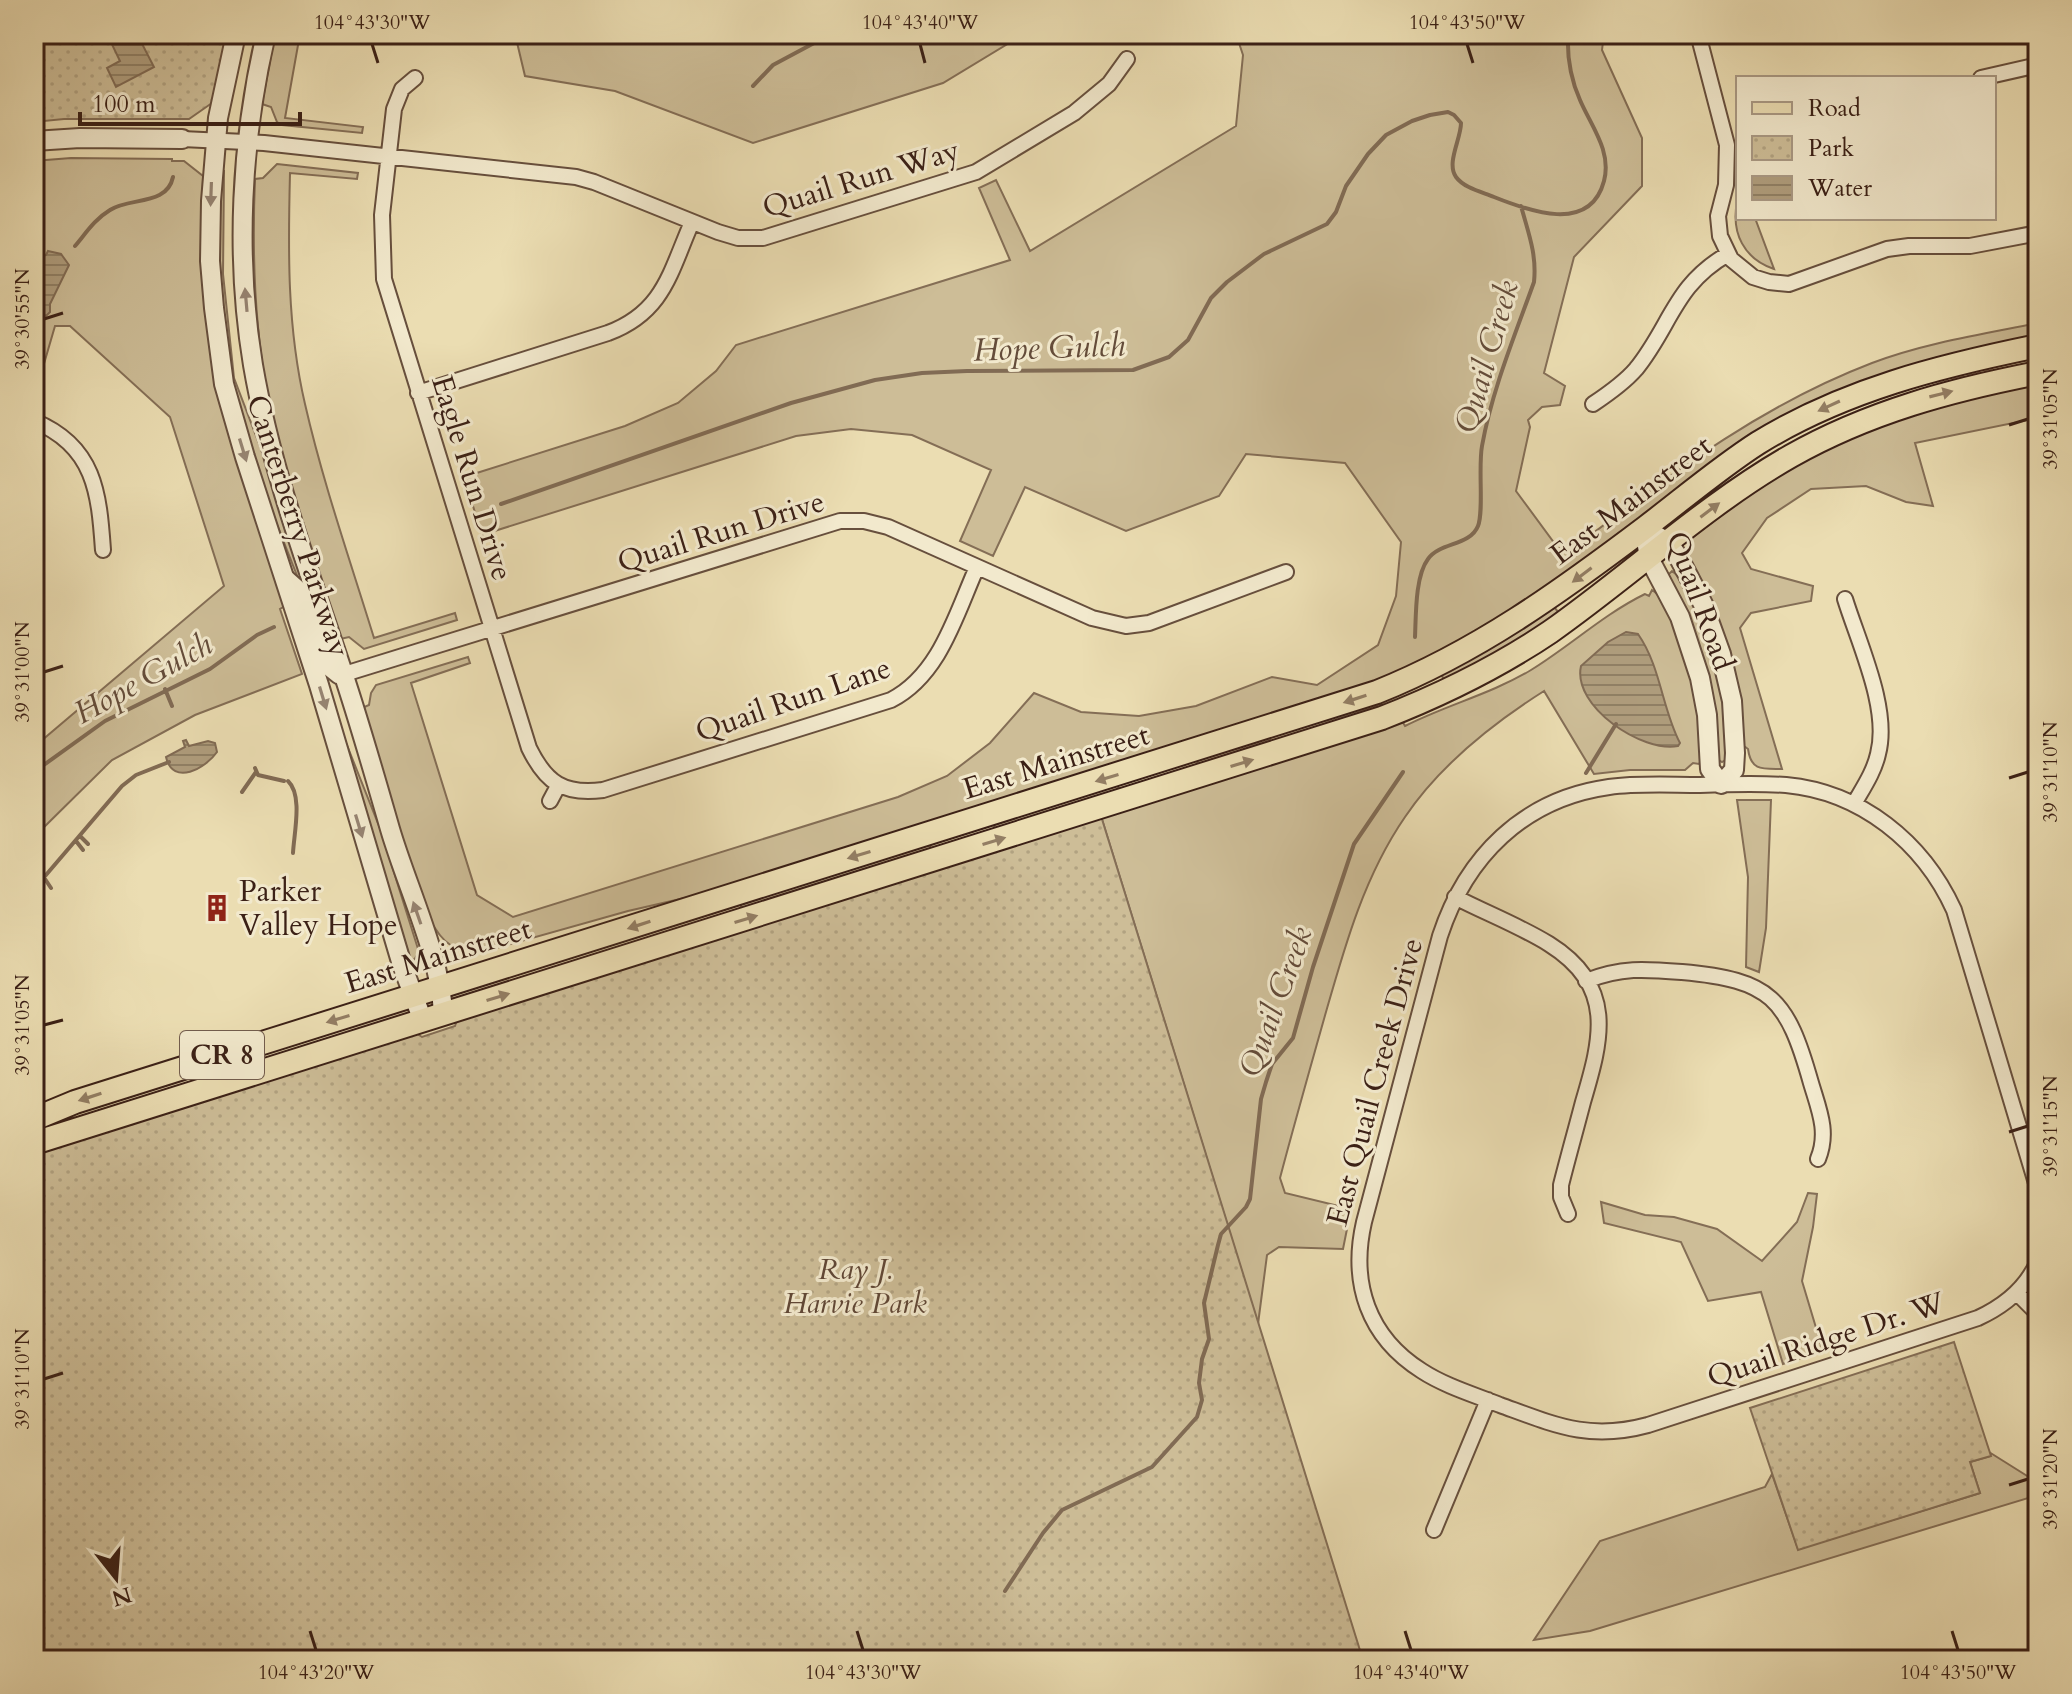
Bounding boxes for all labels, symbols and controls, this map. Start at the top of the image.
text: 104°43'30"W [314,9,431,36]
text: 104°43'40"W [862,9,979,36]
text: 104°43'50"W [1409,9,1526,36]
scale bar [80,76,300,126]
legend [1736,76,1996,220]
text: 100 m [92,88,156,121]
text: Road [1808,92,1861,125]
street label: Quail Run Way [758,130,965,228]
text: Park [1808,132,1854,165]
text: Water [1807,172,1872,205]
one-way arrow [205,182,218,207]
text: 39°30'55"N [9,268,36,370]
water label: Quail Creek [1444,275,1530,439]
one-way arrow [239,287,252,312]
water label: Hope Gulch [972,323,1126,373]
text: 39°31'05"N [2037,368,2064,470]
street label: Eagle Run Drive [421,370,523,586]
one-way arrow [1929,388,1954,400]
street label: Canterberry Parkway [236,390,360,662]
one-way arrow [1817,399,1841,413]
street label: East Mainstreet [1542,425,1721,574]
one-way arrow [237,439,250,463]
street label: Quail Run Drive [613,481,829,583]
one-way arrow [1700,502,1720,518]
street label: Quail Road [1656,526,1744,676]
one-way arrow [1572,566,1592,582]
text: 39°31'00"N [9,621,36,723]
water label: Hope Gulch [66,623,220,735]
street label: Quail Run Lane [690,647,896,753]
one-way arrow [317,686,330,710]
one-way arrow [1343,694,1367,706]
street label: East Mainstreet [958,714,1155,810]
text: 39°31'10"N [2037,721,2064,823]
one-way arrow [1230,756,1254,769]
one-way arrow [1095,772,1119,784]
one-way arrow [353,815,366,839]
one-way arrow [982,834,1006,847]
one-way arrow [847,850,871,862]
place label: Parker Valley Hope [239,871,398,946]
building icon: Parker Valley Hope [202,893,232,923]
one-way arrow [410,900,422,924]
street label: East Mainstreet [340,908,537,1004]
one-way arrow [734,912,758,925]
one-way arrow [627,919,651,931]
water label: Quail Creek [1228,921,1324,1083]
street label: East Quail Creek Drive [1317,934,1433,1230]
text: 39°31'05"N [9,974,36,1076]
one-way arrow [486,991,510,1003]
one-way arrow [325,1013,349,1026]
road number: CR 8 [180,1031,264,1079]
text: 39°31'15"N [2037,1075,2064,1177]
one-way arrow [77,1091,101,1104]
park label: Ray J. Harvie Park [783,1249,927,1324]
street label: Quail Ridge Dr. W [1702,1282,1951,1398]
text: 39°31'10"N [9,1328,36,1430]
text: 39°31'20"N [2037,1428,2064,1530]
north arrow [76,1538,156,1618]
text: N [108,1579,135,1613]
text: 104°43'20"W [258,1659,375,1686]
text: 104°43'30"W [805,1659,922,1686]
text: 104°43'40"W [1353,1659,1470,1686]
text: 104°43'50"W [1900,1659,2017,1686]

